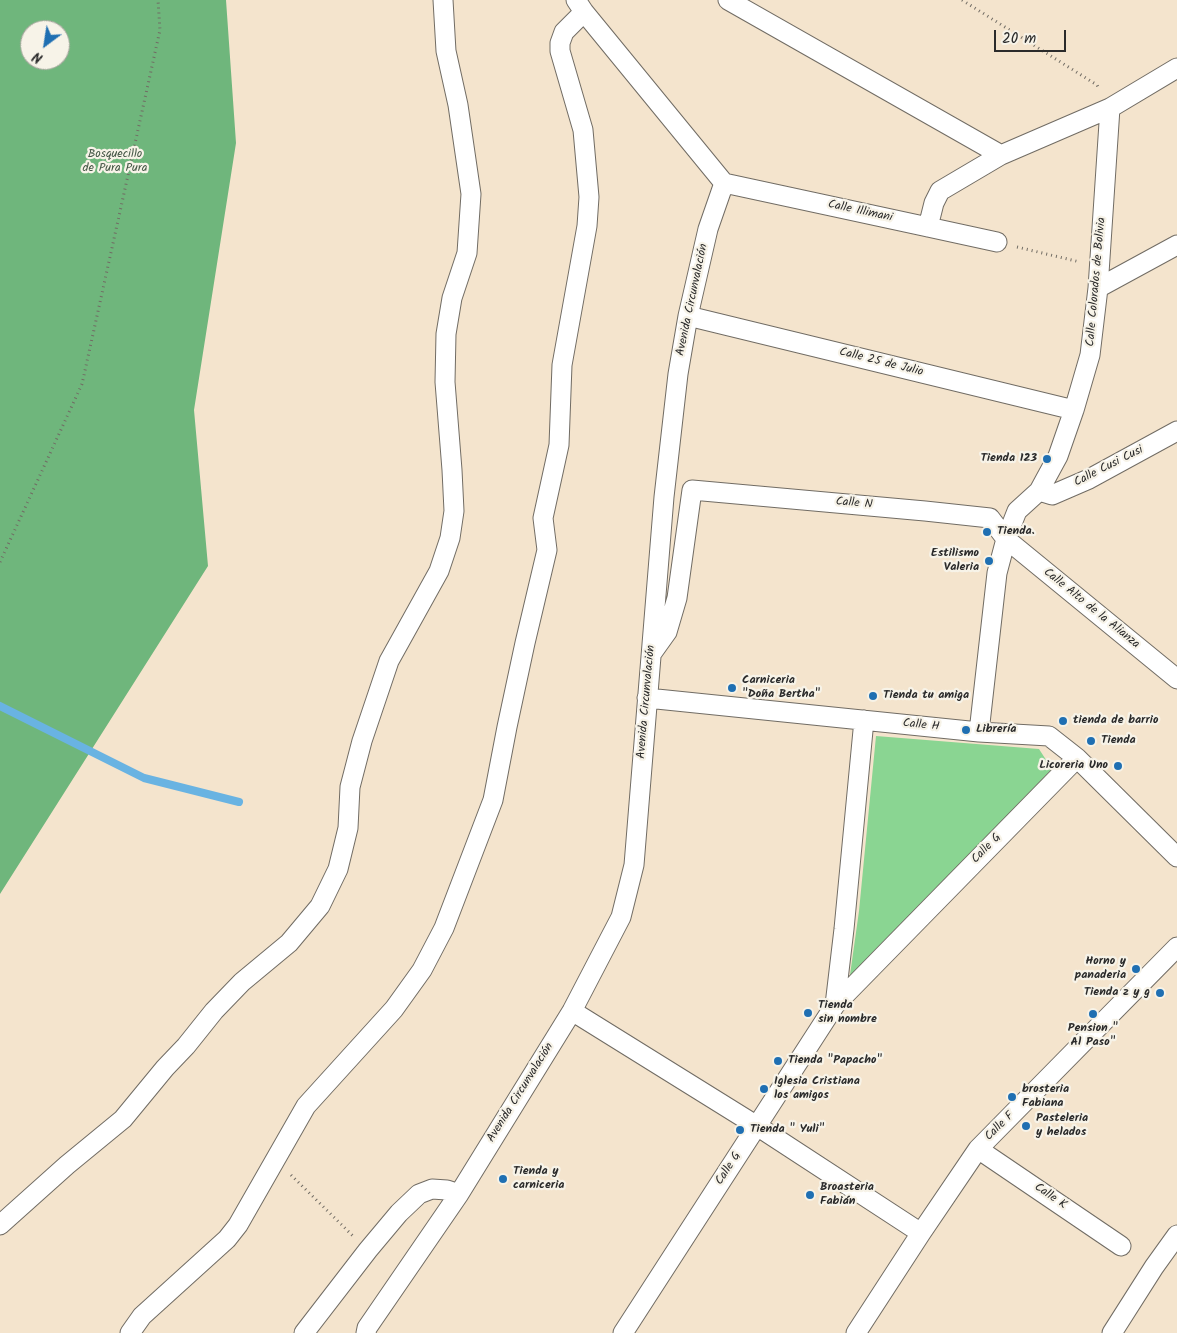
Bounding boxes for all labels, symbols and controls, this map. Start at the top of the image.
north arrow [20,20,70,70]
scale bar [997,20,1070,52]
text: 20 m [1002,27,1036,51]
text: N [28,45,47,69]
park label: Bosquecillo de Pura Pura [83,148,147,176]
street label: Calle Illimani [826,198,894,226]
street label: Calle Colorados de Bolivia [1084,217,1110,347]
street label: Avenida Circunvalación [674,243,712,357]
street label: Calle 25 de Julio [838,346,924,380]
street label: Calle Cusi Cusi [1072,443,1146,491]
place label: Tienda 123 [980,452,1037,466]
marker: Tienda 123 [1041,453,1053,465]
street label: Calle N [835,495,873,513]
place label: Tienda. [997,525,1035,539]
marker: Tienda. [981,526,993,538]
place label: Estilismo Valeria [931,547,979,575]
marker: Estilismo Valeria [983,555,995,567]
street label: Calle Alto de la Alianza [1040,566,1142,652]
street label: Avenida Circunvalación [635,644,659,760]
place label: Carniceria "Doña Bertha" [742,674,820,702]
marker: Carniceria "Doña Bertha" [726,682,738,694]
place label: Tienda tu amiga [883,689,969,703]
marker: Tienda tu amiga [867,690,879,702]
place label: tienda de barrio [1073,714,1158,728]
marker: tienda de barrio [1057,715,1069,727]
street label: Calle H [902,717,940,735]
place label: Librería [976,723,1016,737]
marker: Librería [960,724,972,736]
place label: Tienda [1101,734,1136,748]
marker: Tienda [1085,735,1097,747]
place label: Licoreria Uno [1039,759,1108,773]
marker: Licoreria Uno [1112,760,1124,772]
street label: Calle G [969,831,1005,867]
place label: Horno y panaderia [1075,955,1126,983]
marker: Horno y panaderia [1130,963,1142,975]
place label: Tienda z y g [1084,986,1150,1000]
marker: Tienda z y g [1154,987,1166,999]
place label: Tienda sin nombre [818,999,877,1027]
marker: Tienda sin nombre [802,1007,814,1019]
marker: Pension " Al Paso" [1087,1008,1099,1020]
place label: Pension " Al Paso" [1068,1022,1118,1050]
street label: Avenida Circunvalación [485,1041,557,1145]
place label: Tienda "Papacho" [788,1054,882,1068]
marker: Tienda "Papacho" [772,1055,784,1067]
place label: Iglesia Cristiana los amigos [774,1075,860,1103]
marker: Iglesia Cristiana los amigos [758,1083,770,1095]
place label: brosteria Fabiana [1022,1083,1069,1111]
marker: brosteria Fabiana [1006,1091,1018,1103]
street label: Calle F [982,1109,1018,1145]
place label: Pasteleria y helados [1036,1112,1088,1140]
marker: Pasteleria y helados [1020,1120,1032,1132]
place label: Tienda " Yuli" [750,1123,824,1137]
marker: Tienda " Yuli" [734,1124,746,1136]
street label: Calle G [713,1150,745,1188]
place label: Tienda y carniceria [513,1165,564,1193]
marker: Tienda y carniceria [497,1173,509,1185]
place label: Broasteria Fabián [820,1181,874,1209]
street label: Calle K [1031,1181,1069,1213]
marker: Broasteria Fabián [804,1189,816,1201]

